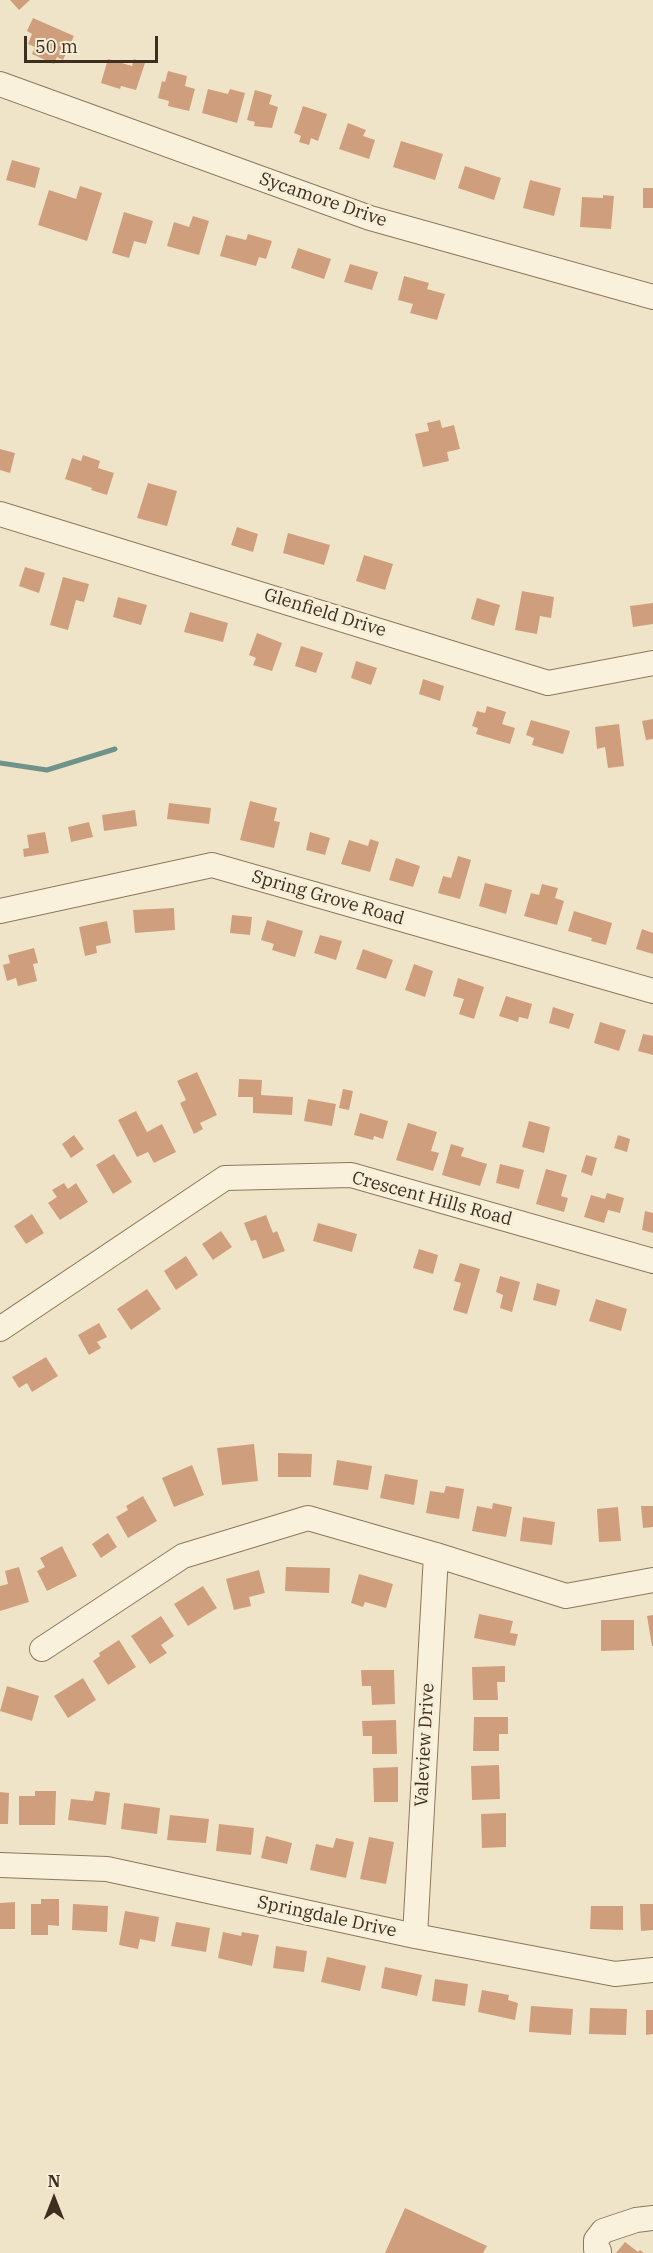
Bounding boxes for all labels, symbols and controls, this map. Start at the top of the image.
scale bar [27,24,160,62]
text: 50 m [35,35,78,58]
street label: Sycamore Drive [256,168,390,232]
street label: Glenfield Drive [261,584,389,642]
street label: Spring Grove Road [249,866,407,930]
street label: Crescent Hills Road [349,1167,515,1231]
street label: Valeview Drive [411,1682,439,1808]
street label: Springdale Drive [255,1892,399,1942]
north arrow [24,2169,84,2229]
text: N [48,2171,60,2191]

